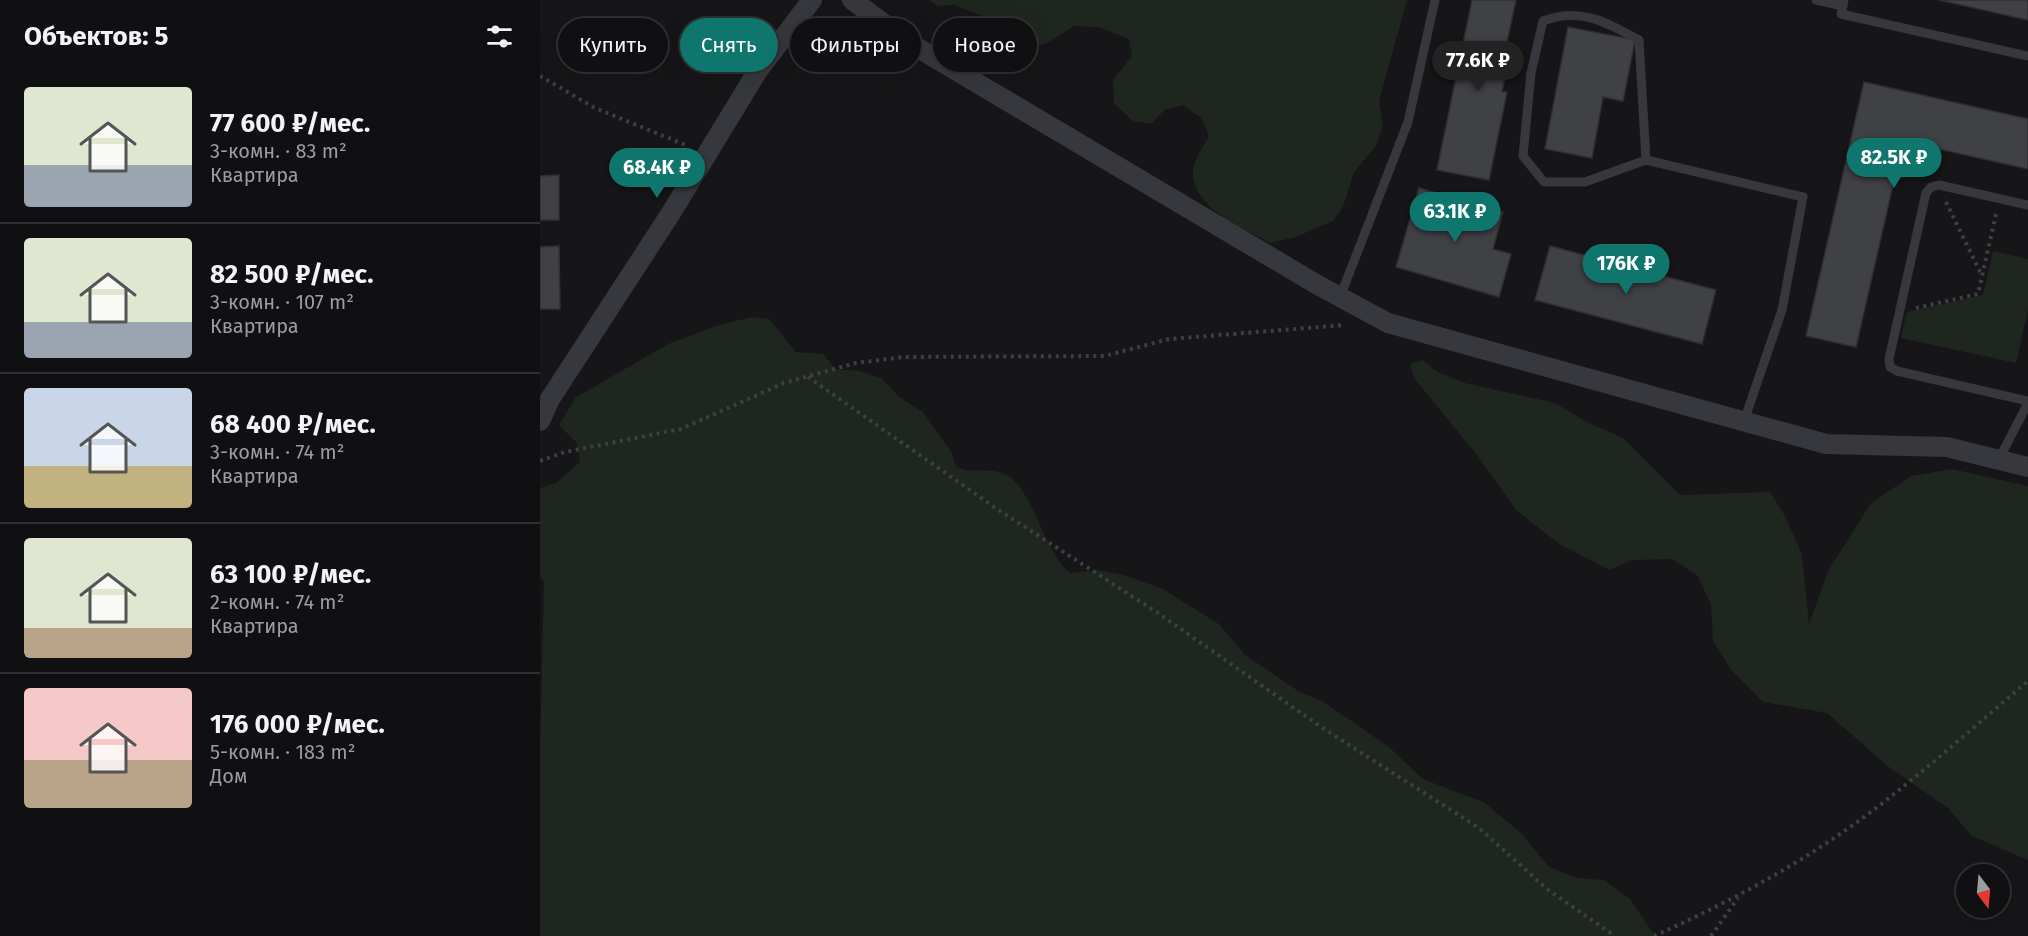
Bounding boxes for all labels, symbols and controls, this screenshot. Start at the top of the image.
chip: Купить [558,18,668,72]
chip: Снять [680,18,778,72]
chip: Фильтры [790,18,921,72]
chip: Новое [933,18,1037,72]
icon: filters [483,20,516,53]
text: Объектов: 5 [24,21,168,52]
pin: 77.6K ₽ [1423,41,1533,92]
text: 77.6K ₽ [1446,48,1510,72]
text: 77 600 ₽/мес. [210,108,370,139]
icon: home [72,111,144,183]
pin: 82.5K ₽ [1839,138,1949,189]
text: 3-комн. · 83 m² [210,139,347,163]
text: 82.5K ₽ [1861,145,1927,169]
pin: 68.4K ₽ [602,148,712,199]
text: 68.4K ₽ [623,155,691,179]
text: Квартира [210,163,299,187]
pin: 63.1K ₽ [1400,192,1510,243]
text: 63.1K ₽ [1424,199,1486,223]
pin: 176K ₽ [1577,244,1675,295]
text: 176K ₽ [1597,251,1655,275]
text: 82 500 ₽/мес. [210,259,373,290]
icon: home [72,262,144,334]
text: 3-комн. · 107 m² [210,290,354,314]
text: Квартира [210,314,299,338]
text: 68 400 ₽/мес. [210,409,376,440]
icon: home [72,412,144,484]
text: 3-комн. · 74 m² [210,440,344,464]
text: Квартира [210,464,299,488]
text: 63 100 ₽/мес. [210,559,371,590]
icon: home [72,562,144,634]
text: 2-комн. · 74 m² [210,590,344,614]
text: Квартира [210,614,299,638]
text: 176 000 ₽/мес. [210,709,385,740]
icon: home [72,712,144,784]
text: 5-комн. · 183 m² [210,740,355,764]
text: Дом [210,764,247,788]
north arrow [1956,864,2010,918]
map controls [1956,864,2010,918]

